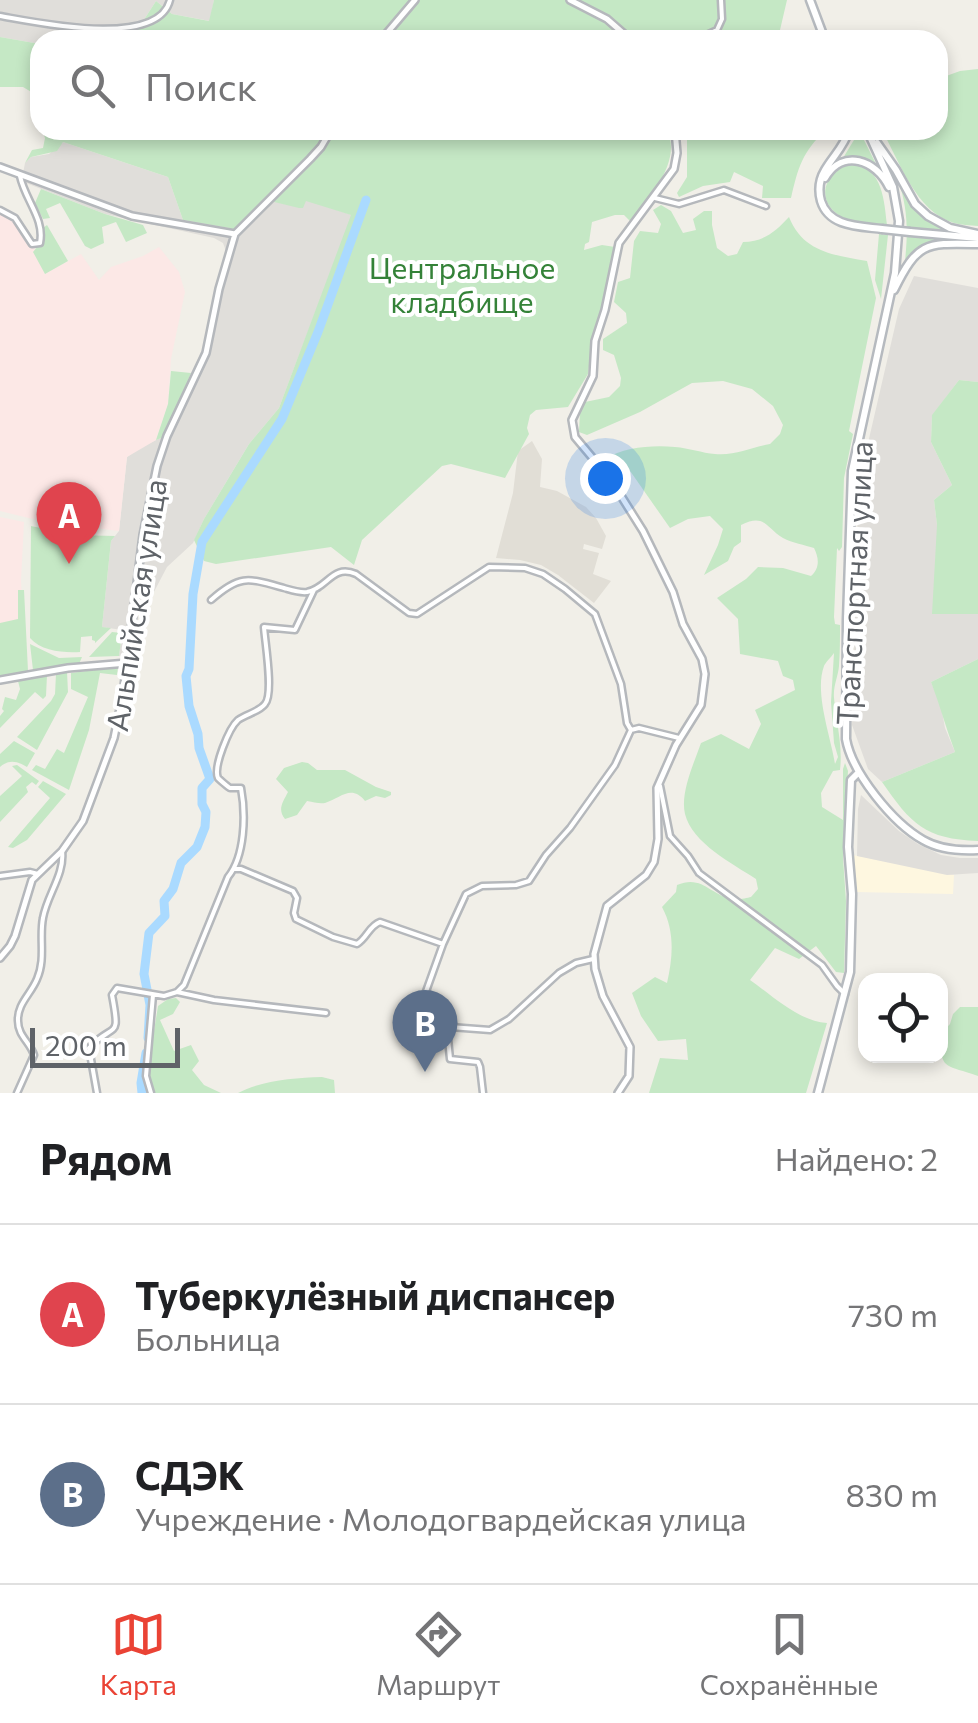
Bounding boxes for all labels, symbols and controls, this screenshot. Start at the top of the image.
search box [30,30,948,140]
icon: search [65,58,120,113]
text: Поиск [145,62,257,109]
park label: Центральное кладбище [369,248,555,319]
street label: Транспортная улица [827,440,879,726]
your location [580,453,631,504]
street label: Альпийская улица [97,476,173,734]
pin: A [36,482,102,564]
map controls [858,973,948,1063]
button: locate [858,973,948,1063]
pin: B [392,990,458,1072]
scale bar [30,1023,180,1068]
text: 200 m [45,1028,127,1062]
text: Рядом [40,1132,172,1184]
text: Найдено: 2 [775,1138,938,1178]
text: Туберкулёзный диспансер [135,1271,615,1318]
text: A [61,1294,84,1334]
text: 730 m [848,1294,938,1334]
text: Больница [135,1318,281,1358]
text: СДЭК [135,1451,244,1498]
text: B [62,1474,83,1514]
text: 830 m [845,1474,938,1514]
text: Учреждение · Молодогвардейская улица [135,1498,746,1538]
tab: Карта [100,1607,177,1701]
tab: Маршрут [376,1607,500,1701]
tab: Сохранённые [700,1607,878,1701]

